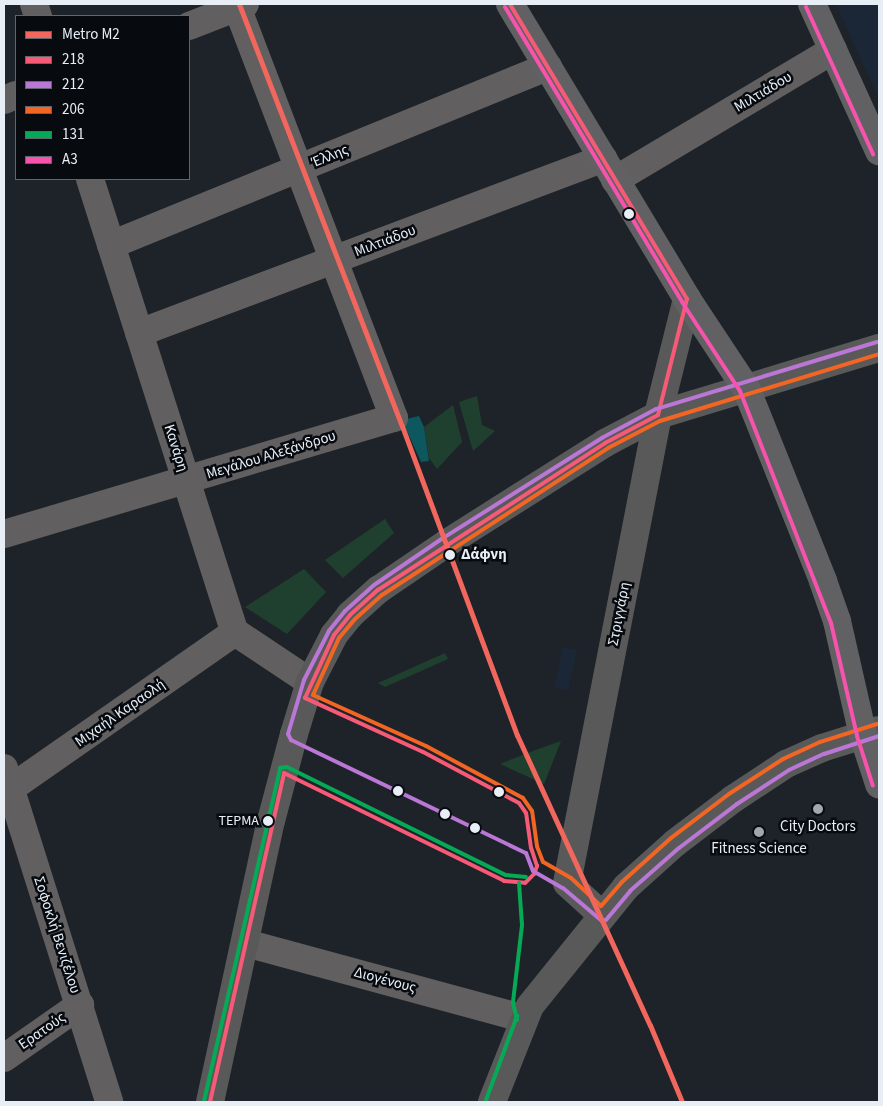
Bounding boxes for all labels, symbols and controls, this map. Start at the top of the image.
legend [15,15,190,180]
text: Metro Μ2 [62,24,120,45]
text: 218 [62,49,84,70]
street label: Μιλτιάδου [731,68,795,116]
text: 212 [62,74,84,95]
text: 206 [62,99,84,120]
text: 131 [62,124,84,145]
street label: Έλλης [309,141,351,171]
text: Α3 [62,149,78,170]
unlabelled marker [624,209,634,219]
street label: Μιλτιάδου [352,221,418,261]
street label: Κανάρη [160,422,192,474]
street label: Μεγάλου Αλεξάνδρου [204,427,338,483]
place label: Δάφνη [461,546,507,564]
marker: Δάφνη [443,548,457,562]
street label: Στριγγάρη [604,581,634,647]
street label: Μιχαήλ Καραολή [72,675,168,751]
unlabelled marker [393,786,403,796]
unlabelled marker [494,787,504,797]
marker: City Doctors [811,802,825,816]
unlabelled marker [440,809,450,819]
place label: ΤΕΡΜΑ [218,813,259,829]
marker: ΤΕΡΜΑ [263,816,273,826]
place label: City Doctors [780,818,856,836]
unlabelled marker [470,823,480,833]
marker: Fitness Science [753,826,765,838]
place label: Fitness Science [711,840,807,858]
street label: Σοφοκλή Βενιζέλου [30,874,84,996]
street label: Διογένους [352,963,418,997]
street label: Ερατούς [15,1008,69,1054]

